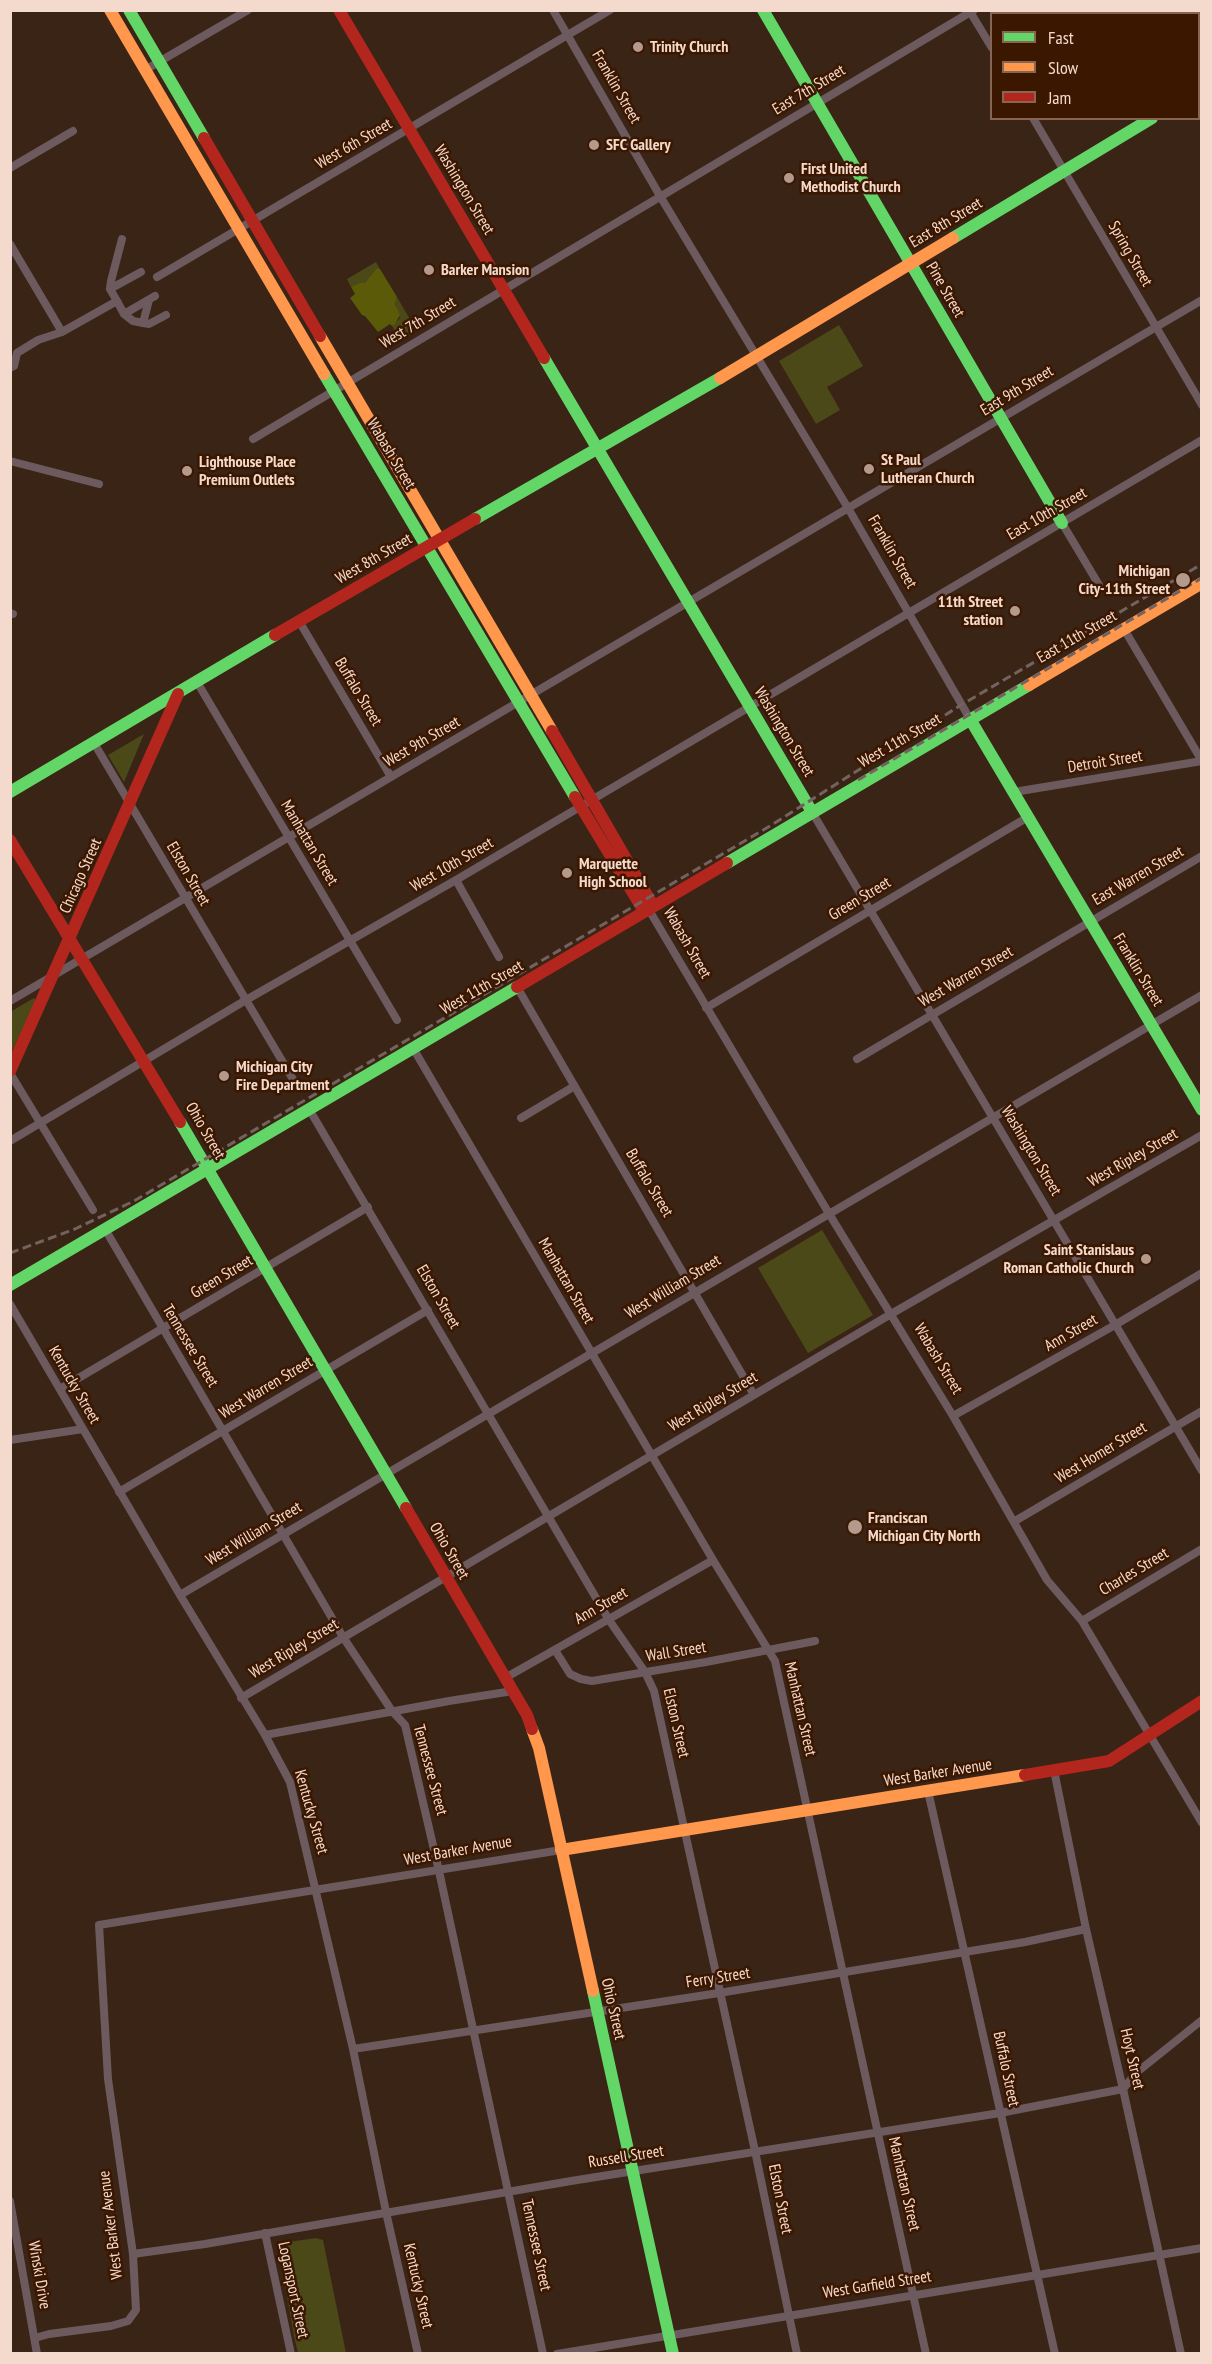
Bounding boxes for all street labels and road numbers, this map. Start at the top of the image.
street label: Franklin Street [587,47,645,127]
street label: East 7th Street [769,61,849,119]
street label: West 6th Street [312,114,396,174]
street label: Washington Street [430,142,498,238]
street label: East 8th Street [906,194,986,252]
street label: Spring Street [1104,218,1156,290]
street label: Pine Street [921,259,969,321]
street label: West 7th Street [377,293,459,353]
street label: East 9th Street [977,362,1057,420]
street label: Wabash Street [362,415,420,493]
street label: East 10th Street [1004,483,1090,545]
street label: Franklin Street [863,512,921,592]
street label: West 8th Street [332,529,416,589]
street label: East 11th Street [1034,606,1120,668]
street label: Buffalo Street [330,654,386,730]
street label: Washington Street [750,684,818,780]
street label: West 11th Street [855,710,945,772]
street label: West 9th Street [380,712,464,772]
street label: Detroit Street [1066,747,1144,777]
street label: Manhattan Street [276,797,342,889]
street label: West 10th Street [407,834,497,896]
street label: Chicago Street [56,835,106,917]
street label: Elston Street [162,839,214,909]
street label: East Warren Street [1089,842,1187,910]
street label: Green Street [826,873,894,925]
street label: Wabash Street [659,904,715,982]
street label: Franklin Street [1109,930,1167,1010]
street label: West Warren Street [916,942,1016,1012]
street label: West 11th Street [437,957,527,1019]
street label: Ohio Street [181,1099,229,1163]
street label: Washington Street [997,1103,1065,1199]
street label: West Ripley Street [1085,1125,1181,1191]
street label: Buffalo Street [621,1145,677,1221]
street label: Manhattan Street [534,1235,598,1327]
street label: Green Street [188,1251,256,1303]
street label: West William Street [622,1251,724,1323]
street label: Elston Street [412,1262,464,1332]
street label: Tennessee Street [158,1301,222,1391]
street label: Ann Street [1041,1310,1101,1356]
street label: Wabash Street [909,1320,967,1398]
street label: Kentucky Street [44,1343,104,1427]
street label: West Warren Street [216,1353,316,1423]
street label: West Ripley Street [665,1368,761,1436]
street label: West Homer Street [1052,1418,1150,1488]
street label: West William Street [203,1498,305,1570]
street label: Ohio Street [425,1519,473,1583]
street label: Charles Street [1096,1544,1172,1600]
street label: Ann Street [571,1583,631,1629]
street label: West Ripley Street [246,1615,342,1683]
street label: Wall Street [645,1638,707,1666]
street label: Manhattan Street [780,1660,820,1758]
street label: Elston Street [659,1686,693,1760]
street label: Tennessee Street [409,1723,451,1817]
street label: West Barker Avenue [883,1755,993,1791]
street label: Kentucky Street [290,1768,332,1856]
street label: West Barker Avenue [403,1832,513,1870]
street label: Ferry Street [685,1963,751,1993]
street label: Ohio Street [597,1976,629,2042]
street label: Hoyt Street [1116,2027,1148,2091]
street label: Buffalo Street [989,2030,1023,2108]
street label: Manhattan Street [884,2135,924,2233]
street label: Russell Street [587,2142,665,2172]
street label: Elston Street [764,2162,796,2236]
street label: West Barker Avenue [95,2170,127,2280]
street label: Tennessee Street [517,2197,555,2293]
street label: Winski Drive [24,2239,54,2311]
street label: Logansport Street [273,2240,313,2340]
street label: Kentucky Street [399,2242,437,2330]
street label: West Garfield Street [821,2267,933,2303]

